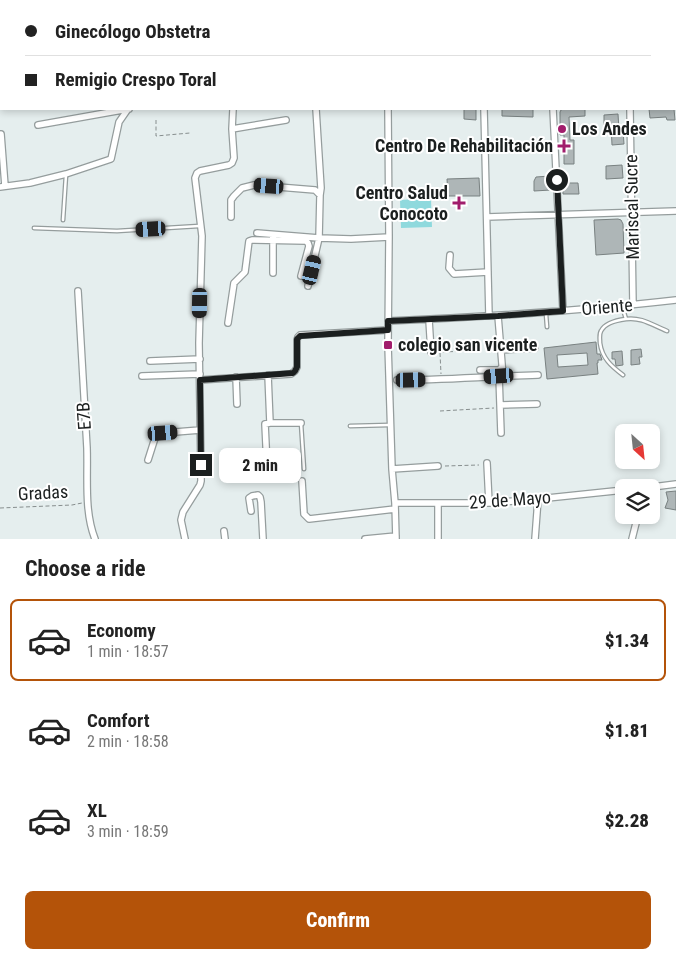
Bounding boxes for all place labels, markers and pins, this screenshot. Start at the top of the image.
place label: Los Andes [572,118,647,139]
marker: Los Andes [556,123,568,135]
place label: Centro De Rehabilitación [375,135,553,156]
marker: Centro De Rehabilitación [557,139,571,153]
place label: Centro Salud Conocoto [356,182,448,224]
marker: Centro Salud Conocoto [452,196,466,210]
place label: colegio san vicente [398,334,538,355]
marker: colegio san vicente [382,339,394,351]

